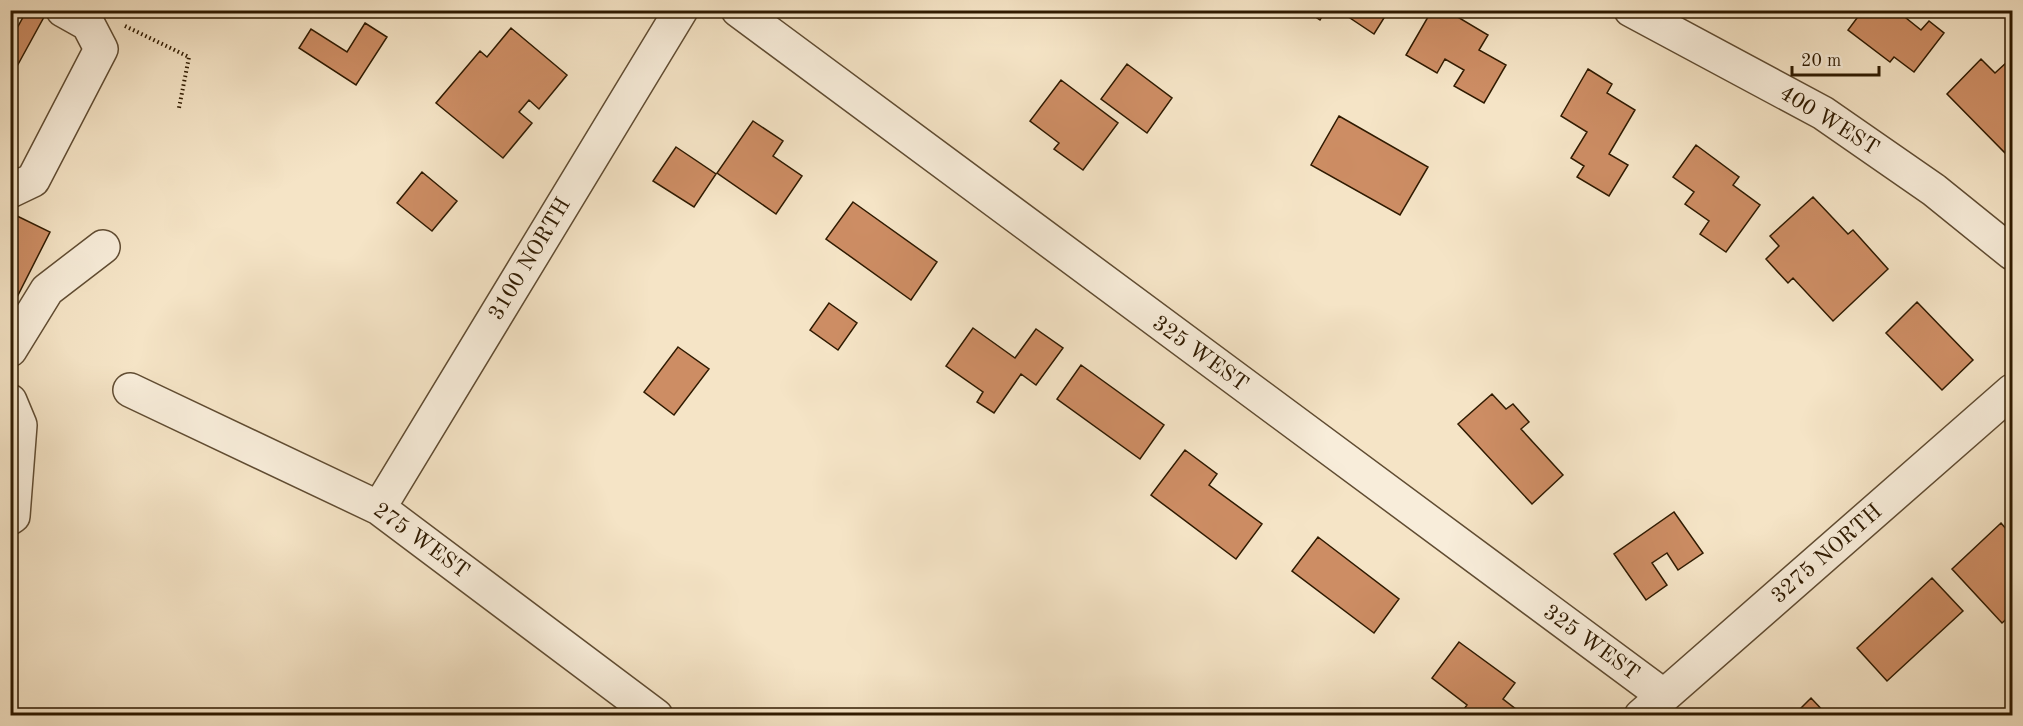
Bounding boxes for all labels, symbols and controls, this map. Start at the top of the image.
scale bar [1792,39,1879,77]
text: 20 m [1801,52,1841,70]
street label: 400 WEST [1775,82,1883,160]
street label: 3100 NORTH [485,194,575,324]
street label: 325 WEST [1148,312,1252,396]
street label: 275 WEST [369,499,473,583]
street label: 3275 NORTH [1768,500,1886,608]
street label: 325 WEST [1539,601,1643,685]

